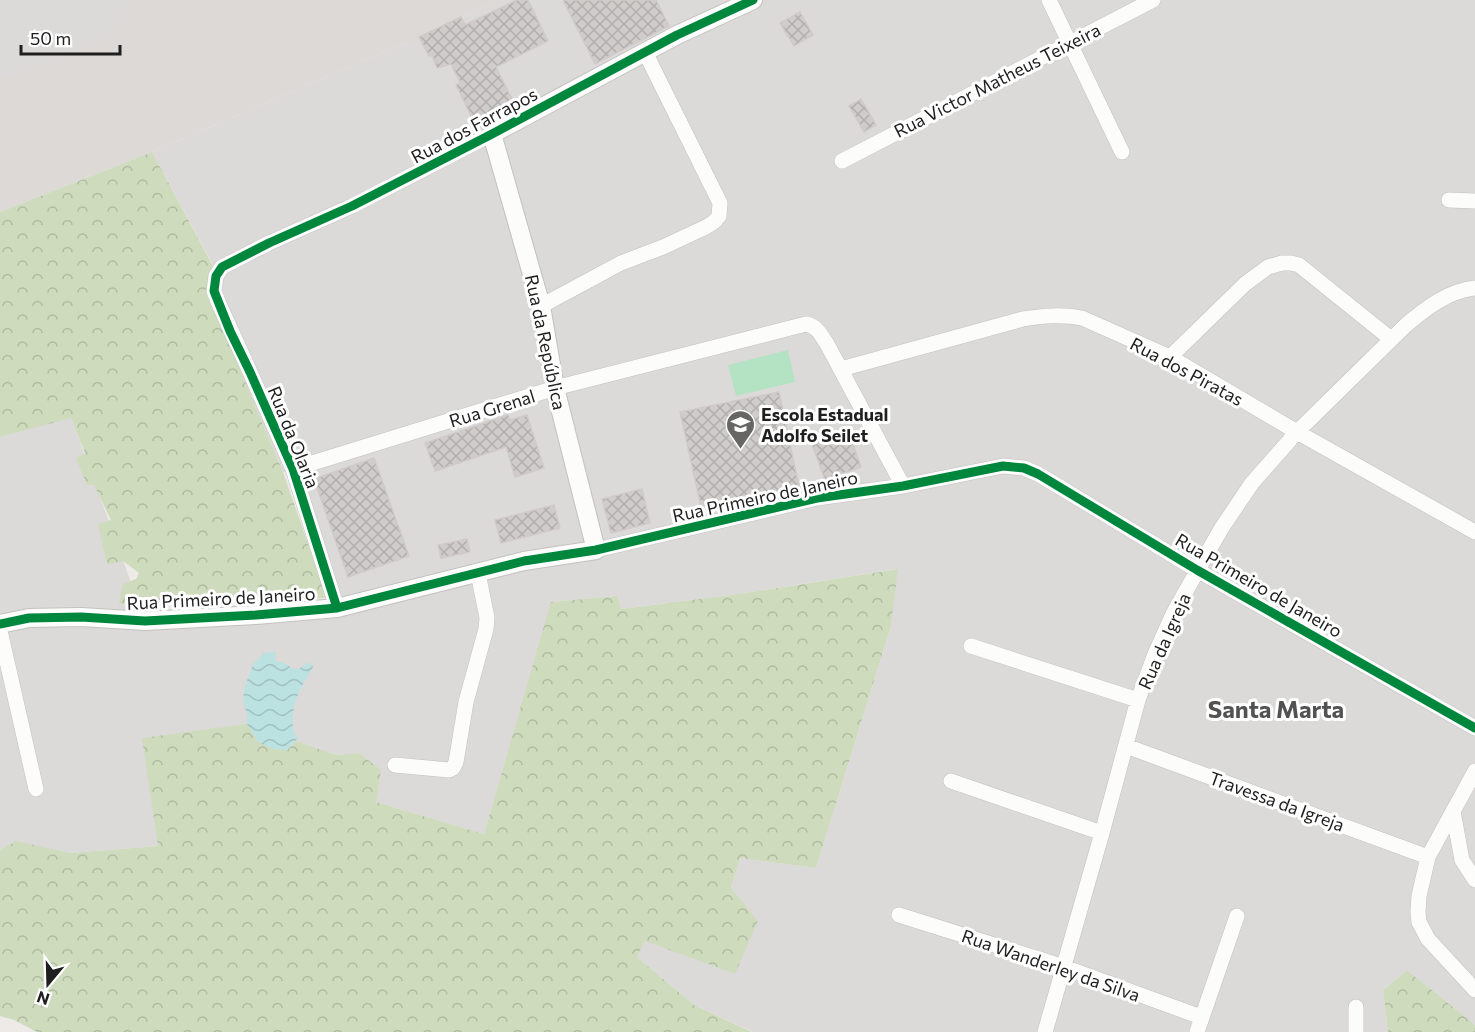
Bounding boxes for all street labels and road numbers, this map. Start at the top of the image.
street label: Rua Victor Matheus Teixeira [890,18,1104,142]
street label: Rua dos Farrapos [407,82,541,168]
street label: Rua da República [521,272,571,412]
street label: Rua dos Piratas [1127,332,1247,410]
street label: Rua da Olaria [264,383,324,491]
street label: Rua Grenal [446,385,538,431]
street label: Rua Primeiro de Janeiro [670,466,860,526]
street label: Rua Primeiro de Janeiro [1172,528,1346,642]
street label: Rua Primeiro de Janeiro [126,582,316,614]
street label: Rua da Igreja [1133,589,1195,693]
street label: Travessa da Igreja [1206,766,1348,836]
street label: Rua Wanderley da Silva [959,924,1143,1006]

